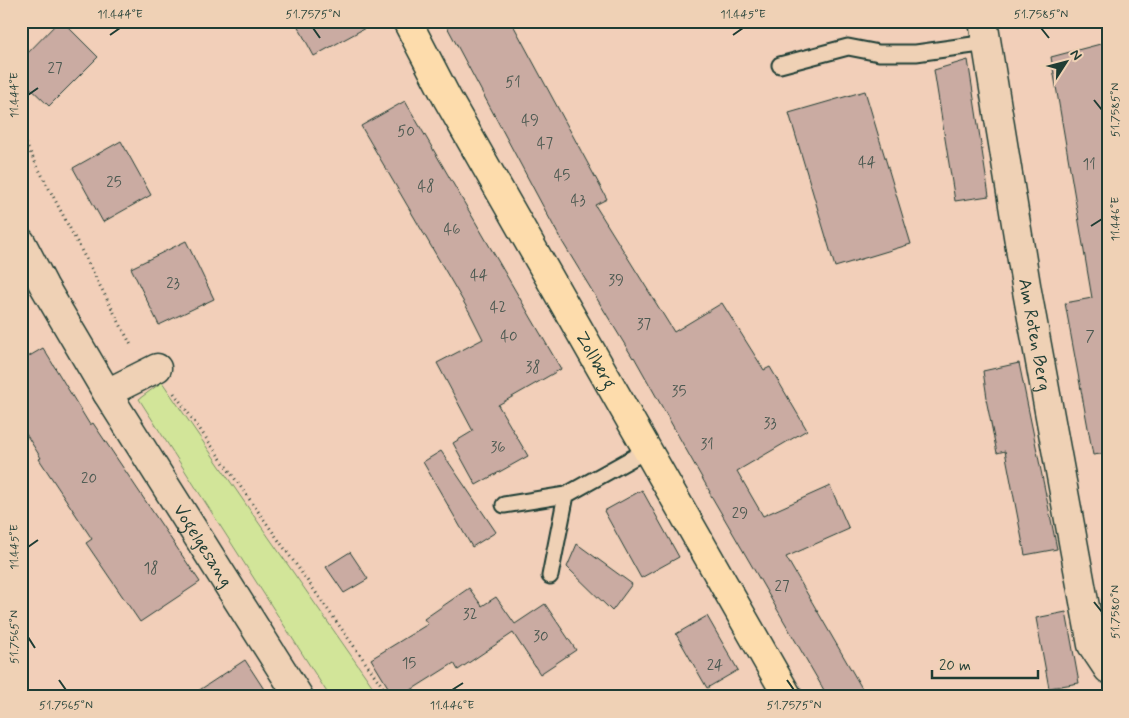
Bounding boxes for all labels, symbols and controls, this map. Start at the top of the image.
text: 11.444°E [97,7,143,23]
text: 51.7575°N [286,7,340,23]
text: 11.445°E [720,7,766,23]
text: 51.7585°N [1014,7,1068,23]
north arrow [1042,38,1092,88]
text: N [1066,46,1086,64]
house number: 27 [48,59,63,79]
text: 11.444°E [7,72,23,118]
house number: 51 [505,73,521,93]
text: 51.7585°N [1108,83,1124,137]
house number: 49 [521,111,539,131]
house number: 50 [397,122,415,142]
house number: 47 [537,134,554,154]
house number: 44 [858,153,876,173]
house number: 11 [1082,155,1096,175]
house number: 45 [554,166,570,186]
house number: 25 [106,173,122,193]
house number: 48 [418,177,434,197]
house number: 43 [570,191,586,211]
text: 11.446°E [1108,197,1124,241]
house number: 46 [443,220,461,240]
house number: 44 [470,266,488,286]
house number: 39 [608,271,624,291]
house number: 23 [166,274,180,294]
street label: Am Roten Berg [1012,277,1056,393]
house number: 42 [490,298,506,318]
house number: 37 [637,315,652,335]
house number: 40 [500,327,518,347]
street label: Zollberg [569,327,621,394]
house number: 7 [1085,327,1095,347]
house number: 38 [525,358,541,378]
house number: 35 [672,382,686,402]
house number: 33 [763,414,777,434]
house number: 31 [700,435,714,455]
house number: 36 [490,438,506,458]
house number: 20 [81,469,97,489]
street label: Vogelgesang [167,500,238,592]
house number: 29 [732,504,748,524]
text: 11.445°E [7,524,23,570]
house number: 18 [144,559,158,579]
house number: 27 [775,577,790,597]
text: 51.7580°N [1108,585,1124,639]
house number: 32 [463,605,477,625]
text: 51.7565°N [7,610,23,664]
house number: 30 [533,627,549,647]
scale bar [932,648,1038,680]
house number: 15 [402,654,416,674]
house number: 24 [707,656,723,676]
text: 20 m [939,656,971,676]
text: 51.7565°N [39,698,93,714]
text: 11.446°E [430,698,474,714]
text: 51.7575°N [767,698,821,714]

